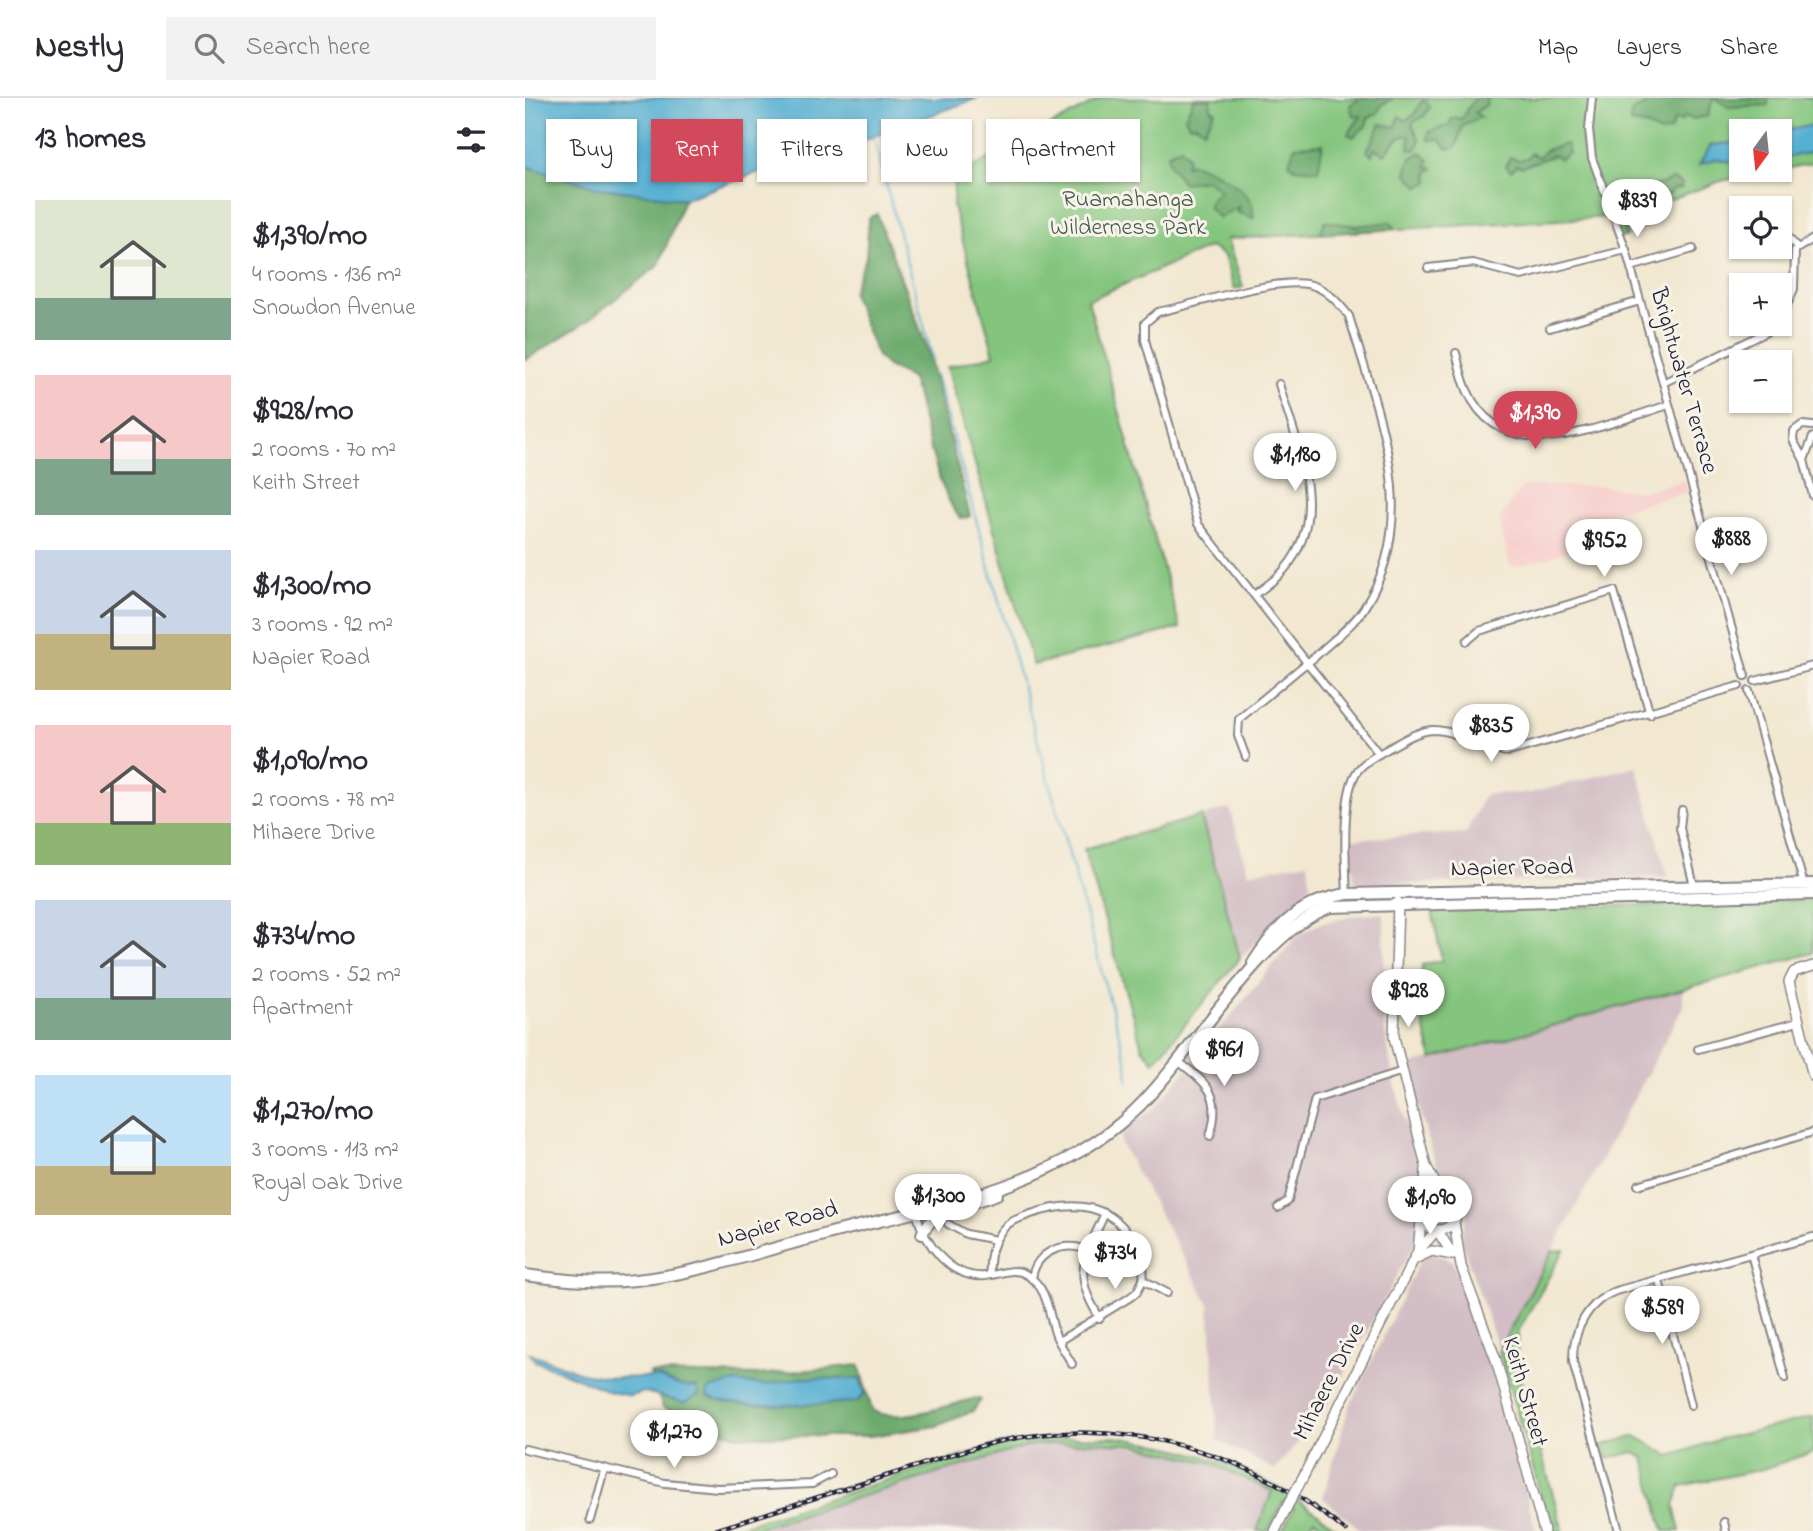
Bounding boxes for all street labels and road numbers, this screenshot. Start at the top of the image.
street label: Brightwater Terrace [1639,283,1726,478]
street label: Napier Road [1450,850,1574,888]
street label: Napier Road [714,1192,842,1258]
street label: Mihaere Drive [1285,1317,1375,1447]
street label: Keith Street [1492,1333,1556,1451]

